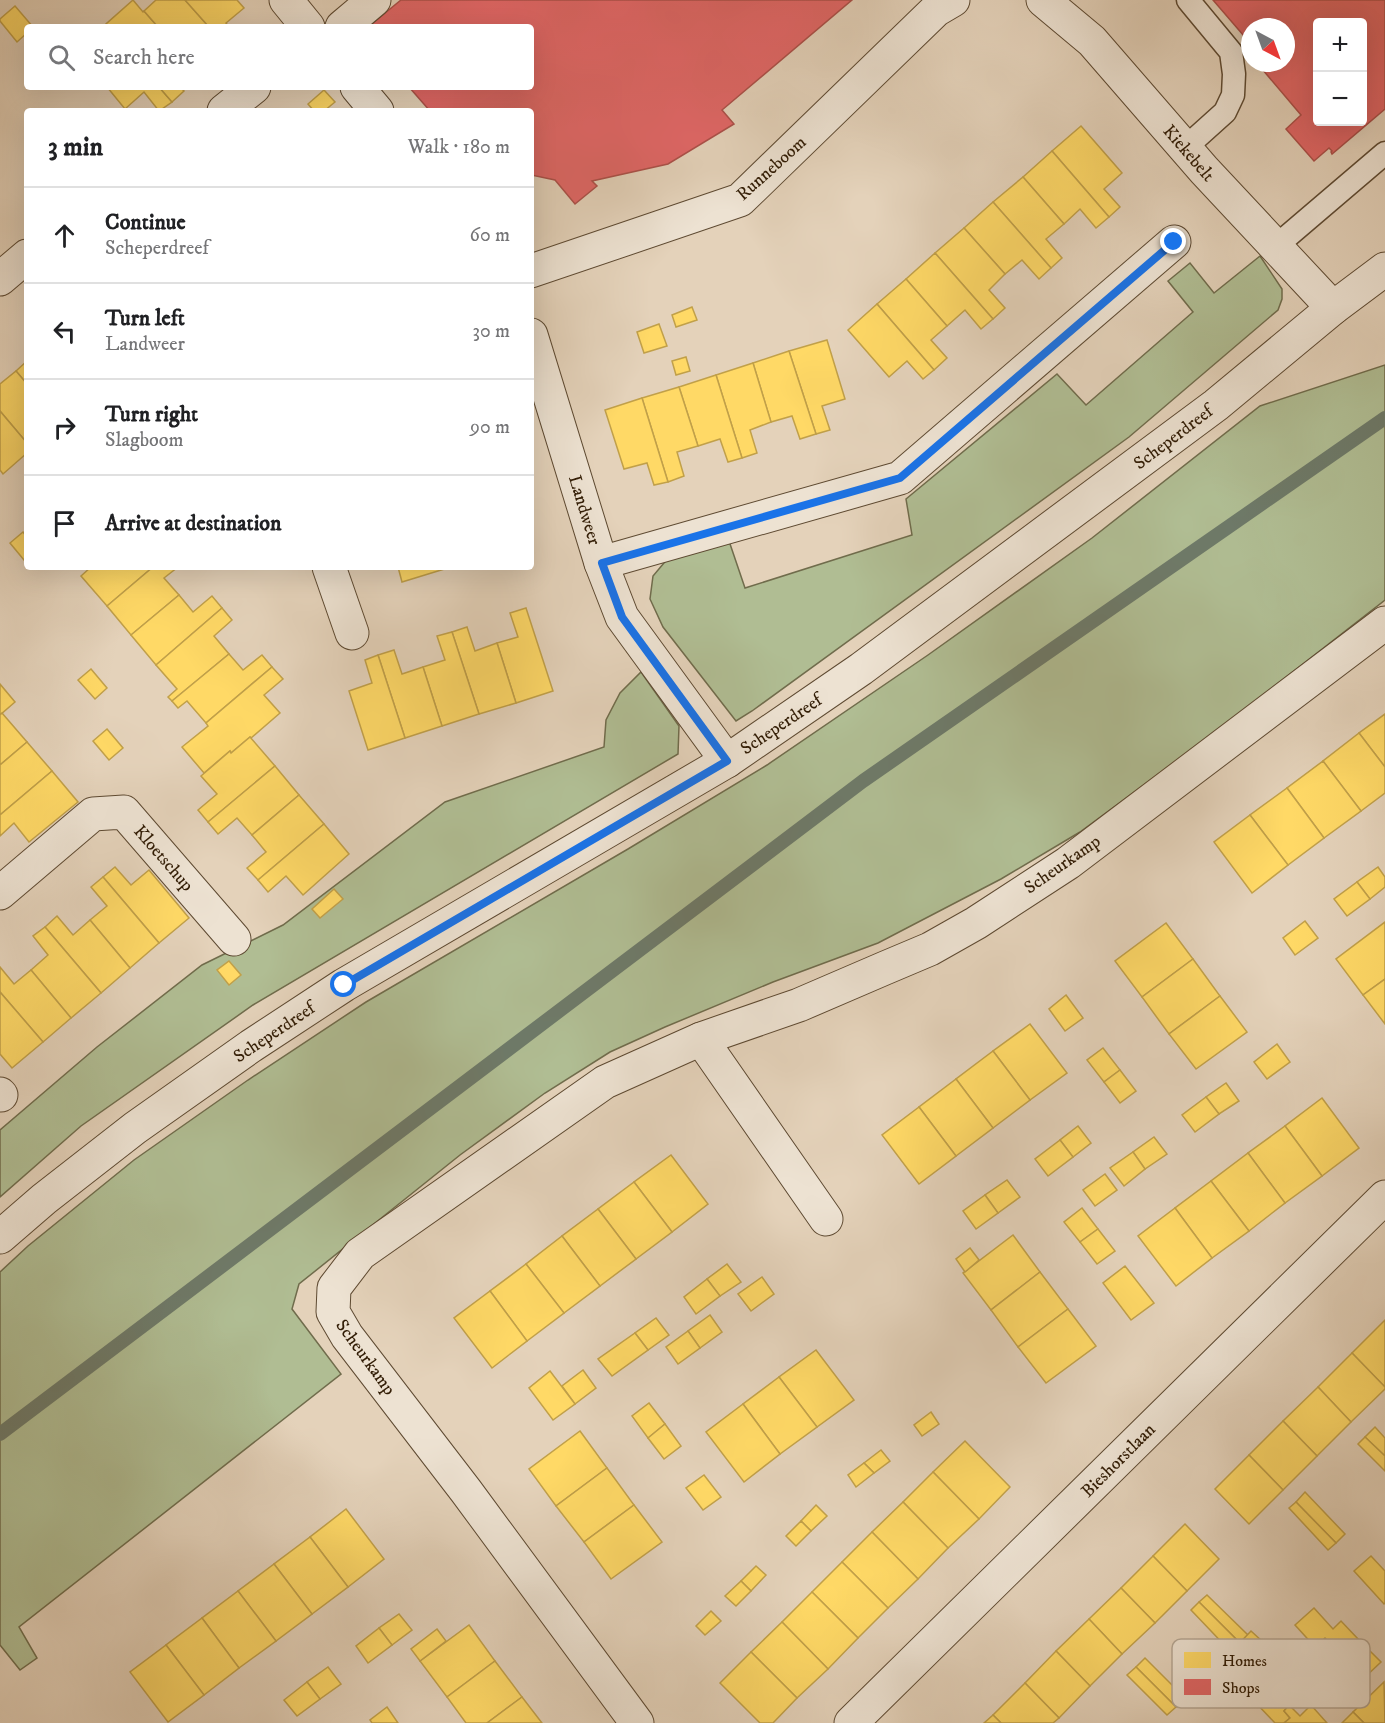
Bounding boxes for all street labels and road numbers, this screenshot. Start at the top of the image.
street label: Kiekebelt [1158,121,1219,187]
street label: Runneboom [732,132,811,206]
street label: Scheperdreef [1130,399,1220,475]
street label: Landweer [563,473,605,548]
street label: Scheperdreef [737,688,829,760]
street label: Kloetschup [128,821,198,896]
street label: Scheurkamp [1020,830,1105,899]
street label: Scheperdreef [230,996,322,1068]
street label: Scheurkamp [330,1315,400,1400]
street label: Bieshorstlaan [1077,1419,1161,1502]

